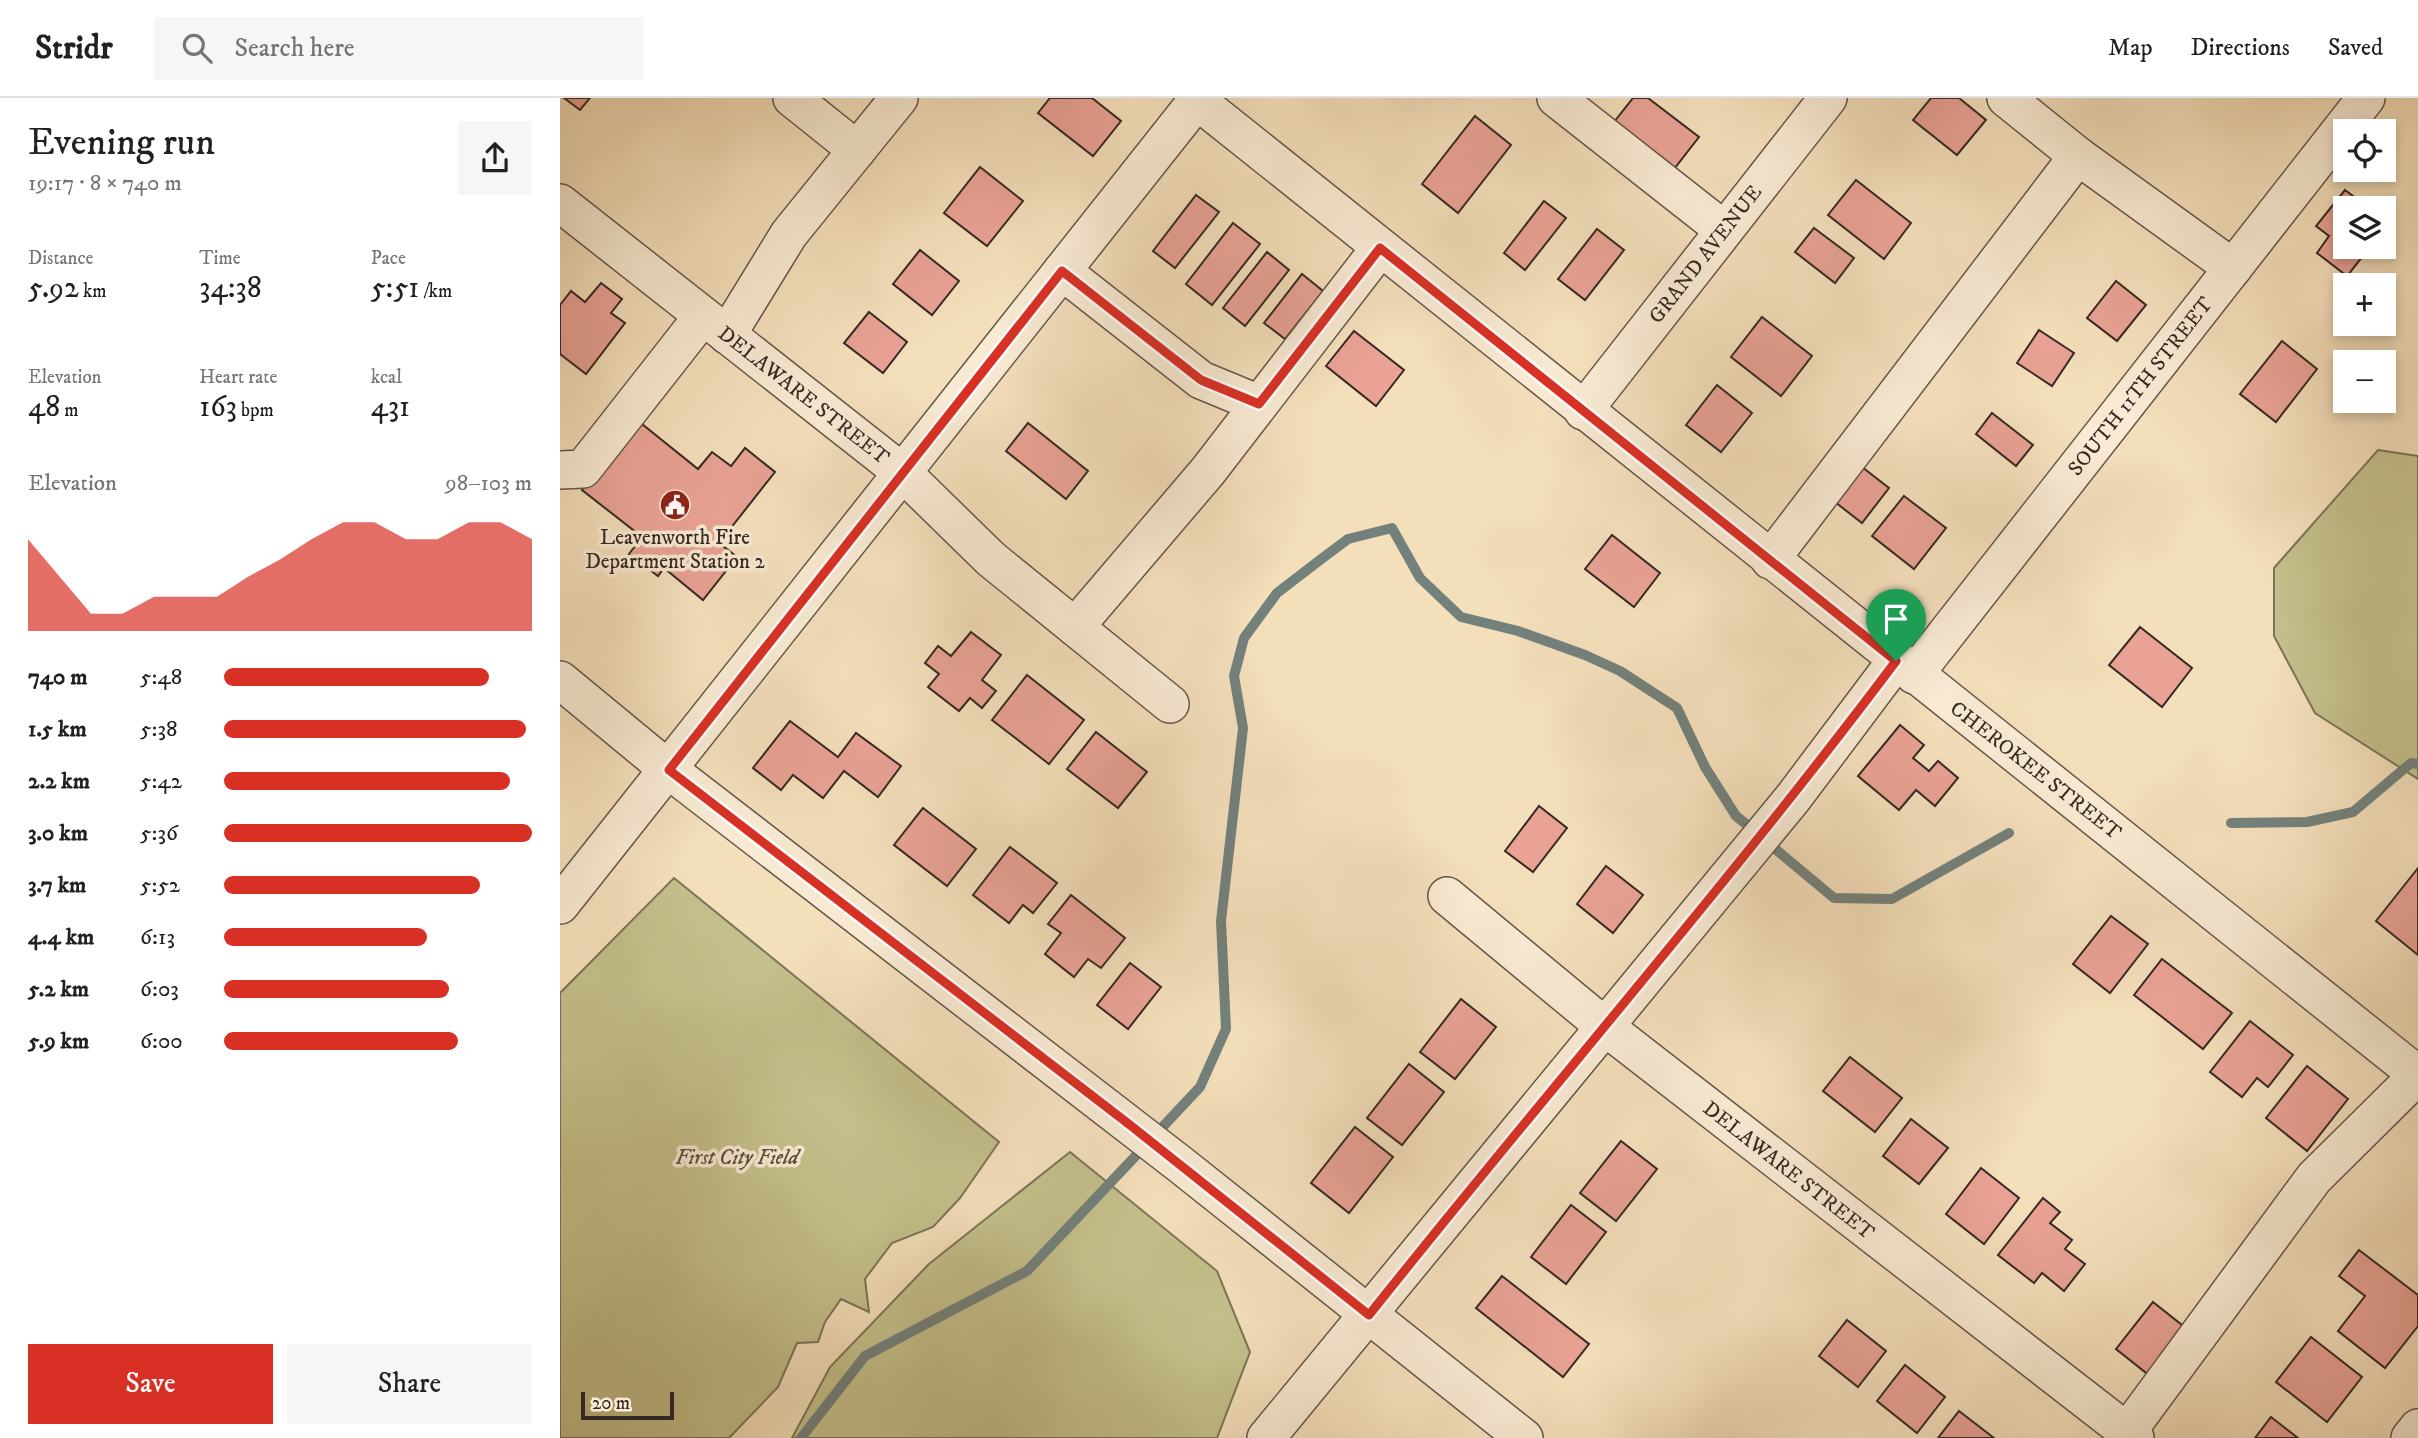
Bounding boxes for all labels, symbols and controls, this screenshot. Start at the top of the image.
search box [154,17,644,80]
text: Stridr [35,28,112,69]
icon: search [178,29,216,67]
text: Search here [234,32,355,65]
text: Map [2108,33,2153,63]
text: Directions [2191,33,2290,63]
text: Saved [2328,33,2383,63]
text: Evening run [28,119,215,167]
map controls [2333,119,2396,413]
button: locate [2333,119,2396,182]
button: share [458,121,532,195]
text: 19:17 · 8 × 740 m [28,169,182,198]
street label: GRAND AVENUE [1644,180,1768,329]
button: layers [2333,196,2396,259]
text: Distance [28,247,93,270]
text: Time [199,247,241,270]
text: Pace [371,247,406,270]
text: 5.92 [28,270,79,307]
text: 34:38 [199,270,262,307]
text: 5:51 [371,270,419,307]
button: + [2333,273,2396,336]
text: km [79,280,107,303]
text: /km [419,280,452,303]
street label: SOUTH 11TH STREET [2063,292,2219,481]
street label: DELAWARE STREET [712,321,894,471]
button: − [2333,350,2396,413]
text: Elevation [28,366,102,389]
text: Heart rate [199,366,277,389]
text: kcal [371,366,402,389]
text: 48 [28,389,60,426]
text: 163 [199,389,237,426]
text: 431 [371,389,410,426]
text: m [60,399,79,422]
text: bpm [237,399,274,422]
text: Elevation [28,469,117,498]
text: 98–103 m [445,469,532,498]
public building icon: Leavenworth Fire Department Station 2 [658,488,692,522]
place label: Leavenworth Fire Department Station 2 [585,525,766,575]
pin [1866,589,1926,661]
icon: arrive [1877,600,1915,638]
text: 740 m [28,663,88,692]
text: 5:48 [140,663,182,692]
street label: CHEROKEE STREET [1944,696,2126,846]
text: 1.5 km [28,715,87,744]
text: 5:38 [140,715,178,744]
text: 2.2 km [28,767,90,796]
text: 5:42 [140,767,182,796]
text: 3.0 km [28,819,88,848]
text: 5:36 [140,819,178,848]
text: 3.7 km [28,871,86,900]
text: 5:52 [140,871,180,900]
text: 4.4 km [28,923,94,952]
text: 6:13 [140,923,175,952]
text: 5.2 km [28,975,89,1004]
text: 6:03 [140,975,179,1004]
text: 5.9 km [28,1027,89,1056]
text: 6:00 [140,1027,183,1056]
street label: DELAWARE STREET [1697,1096,1879,1246]
park label: First City Field [676,1145,801,1171]
button: Save [28,1344,273,1424]
button: Share [287,1344,532,1424]
scale bar [581,1389,674,1421]
text: 20 m [592,1392,630,1415]

